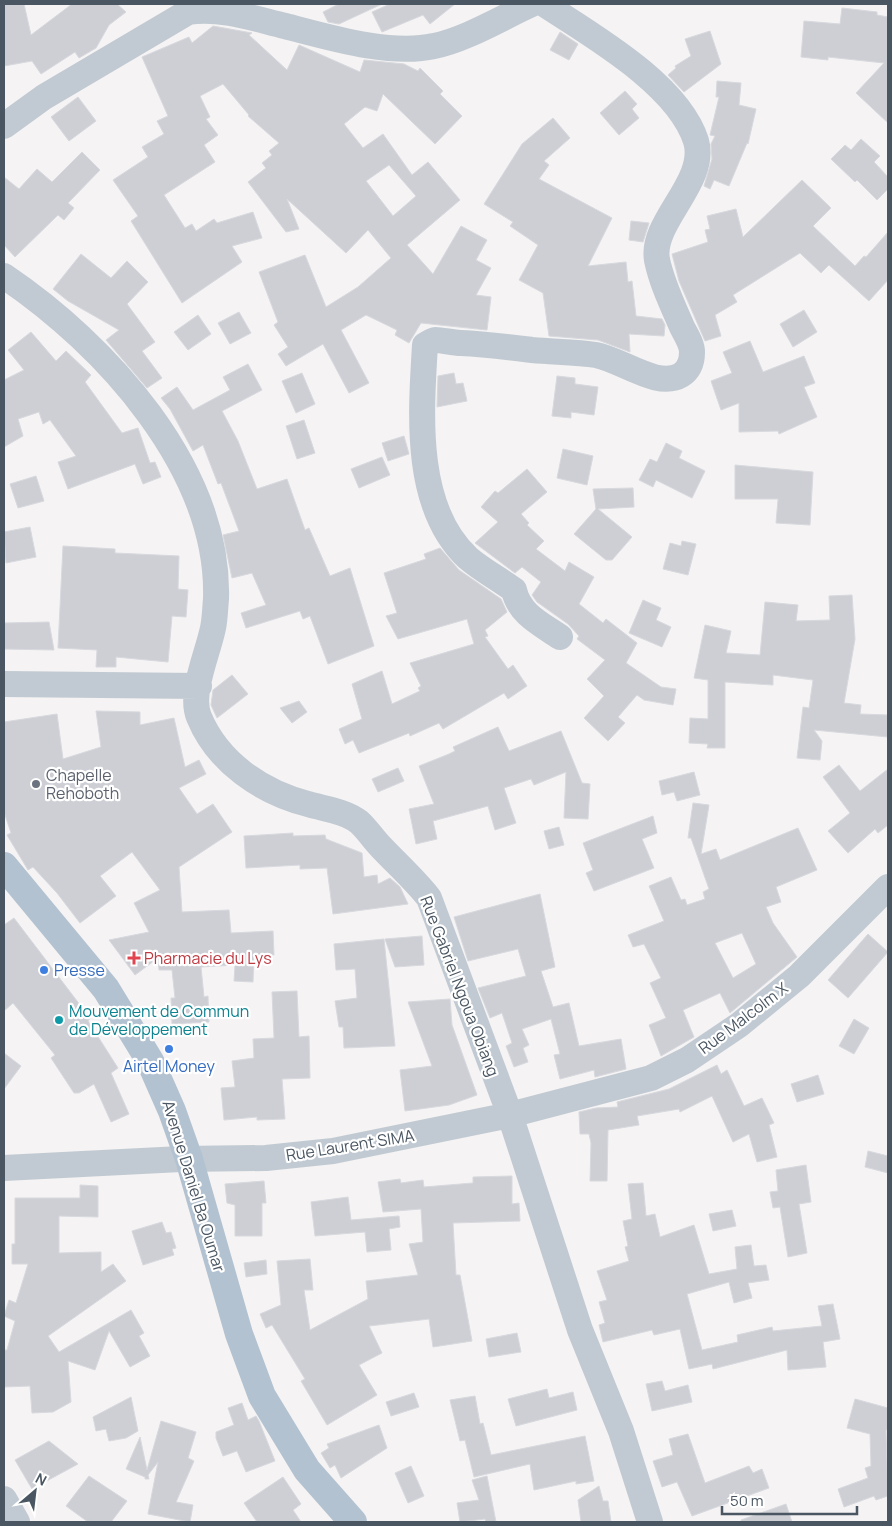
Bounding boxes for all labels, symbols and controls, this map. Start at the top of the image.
place label: Chapelle Rehoboth [46,764,119,804]
marker: Chapelle Rehoboth [30,778,42,790]
street label: Rue Gabriel Ngoua Obiang [415,893,505,1079]
place label: Pharmacie du Lys [144,947,272,969]
marker: Pharmacie du Lys [128,952,140,964]
place label: Presse [54,959,105,981]
marker: Presse [38,964,50,976]
street label: Rue Malcolm X [694,977,792,1059]
place label: Mouvement de Commun de Développement [69,1000,249,1040]
marker: Mouvement de Commun de Développement [53,1014,65,1026]
marker: Airtel Money [163,1043,175,1055]
place label: Airtel Money [123,1055,216,1077]
street label: Avenue Daniel Ba Oumar [157,1098,231,1275]
street label: Rue Laurent SIMA [284,1124,416,1166]
north arrow [10,1466,60,1516]
text: N [32,1468,50,1490]
scale bar [722,1484,857,1516]
text: 50 m [730,1490,764,1511]

